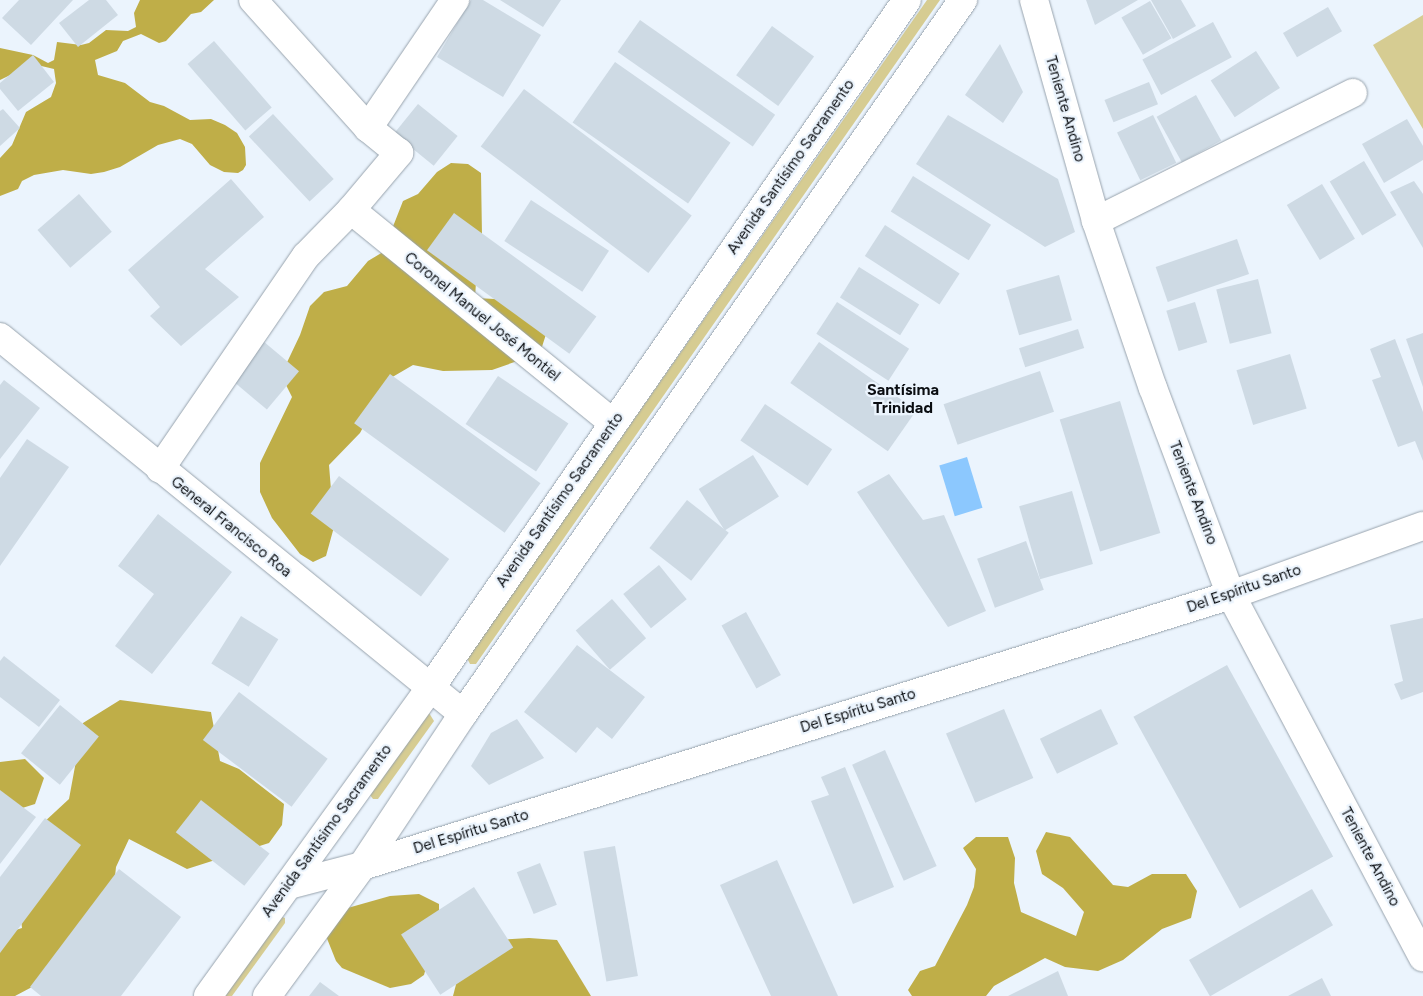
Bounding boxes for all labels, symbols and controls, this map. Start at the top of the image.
street label: Teniente Andino [1041,54,1089,164]
street label: Avenida Santísimo Sacramento [724,76,858,258]
street label: Coronel Manuel José Montiel [401,249,563,385]
district label: Santísima Trinidad [867,380,939,418]
street label: Avenida Santísimo Sacramento [493,409,627,591]
street label: Teniente Andino [1165,439,1221,547]
street label: General Francisco Roa [167,473,295,581]
street label: Del Espíritu Santo [1185,561,1303,617]
street label: Del Espíritu Santo [798,685,918,737]
street label: Avenida Santísimo Sacramento [258,741,396,921]
street label: Teniente Andino [1336,805,1404,909]
street label: Del Espíritu Santo [411,806,531,858]

